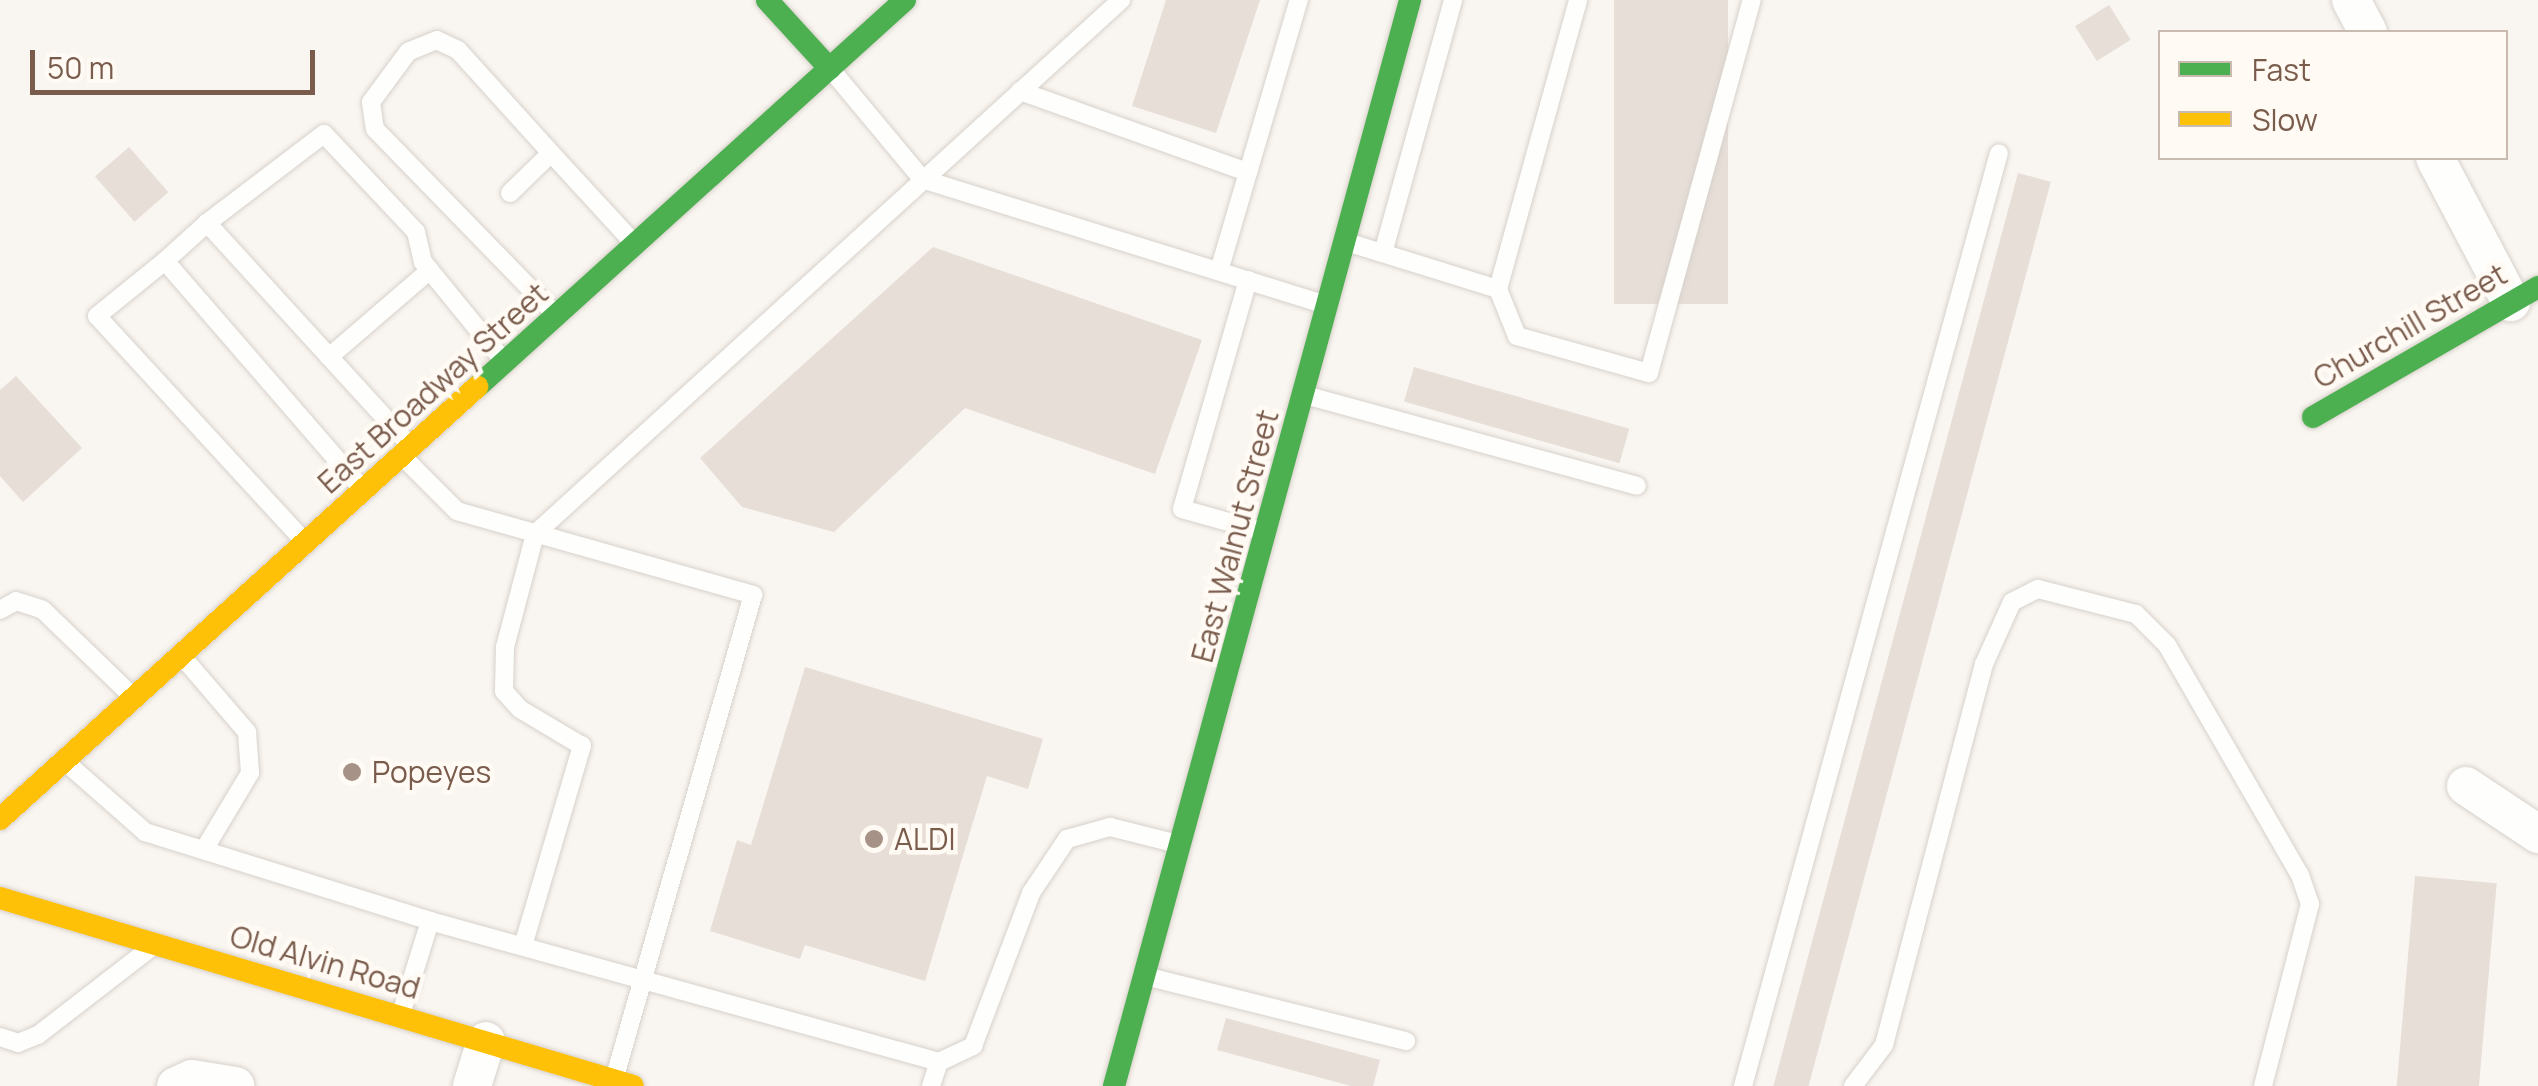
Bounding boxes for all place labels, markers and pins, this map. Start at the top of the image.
place label: Popeyes [372,754,491,790]
marker: Popeyes [341,761,363,783]
place label: ALDI [894,821,955,857]
marker: ALDI [863,828,885,850]

